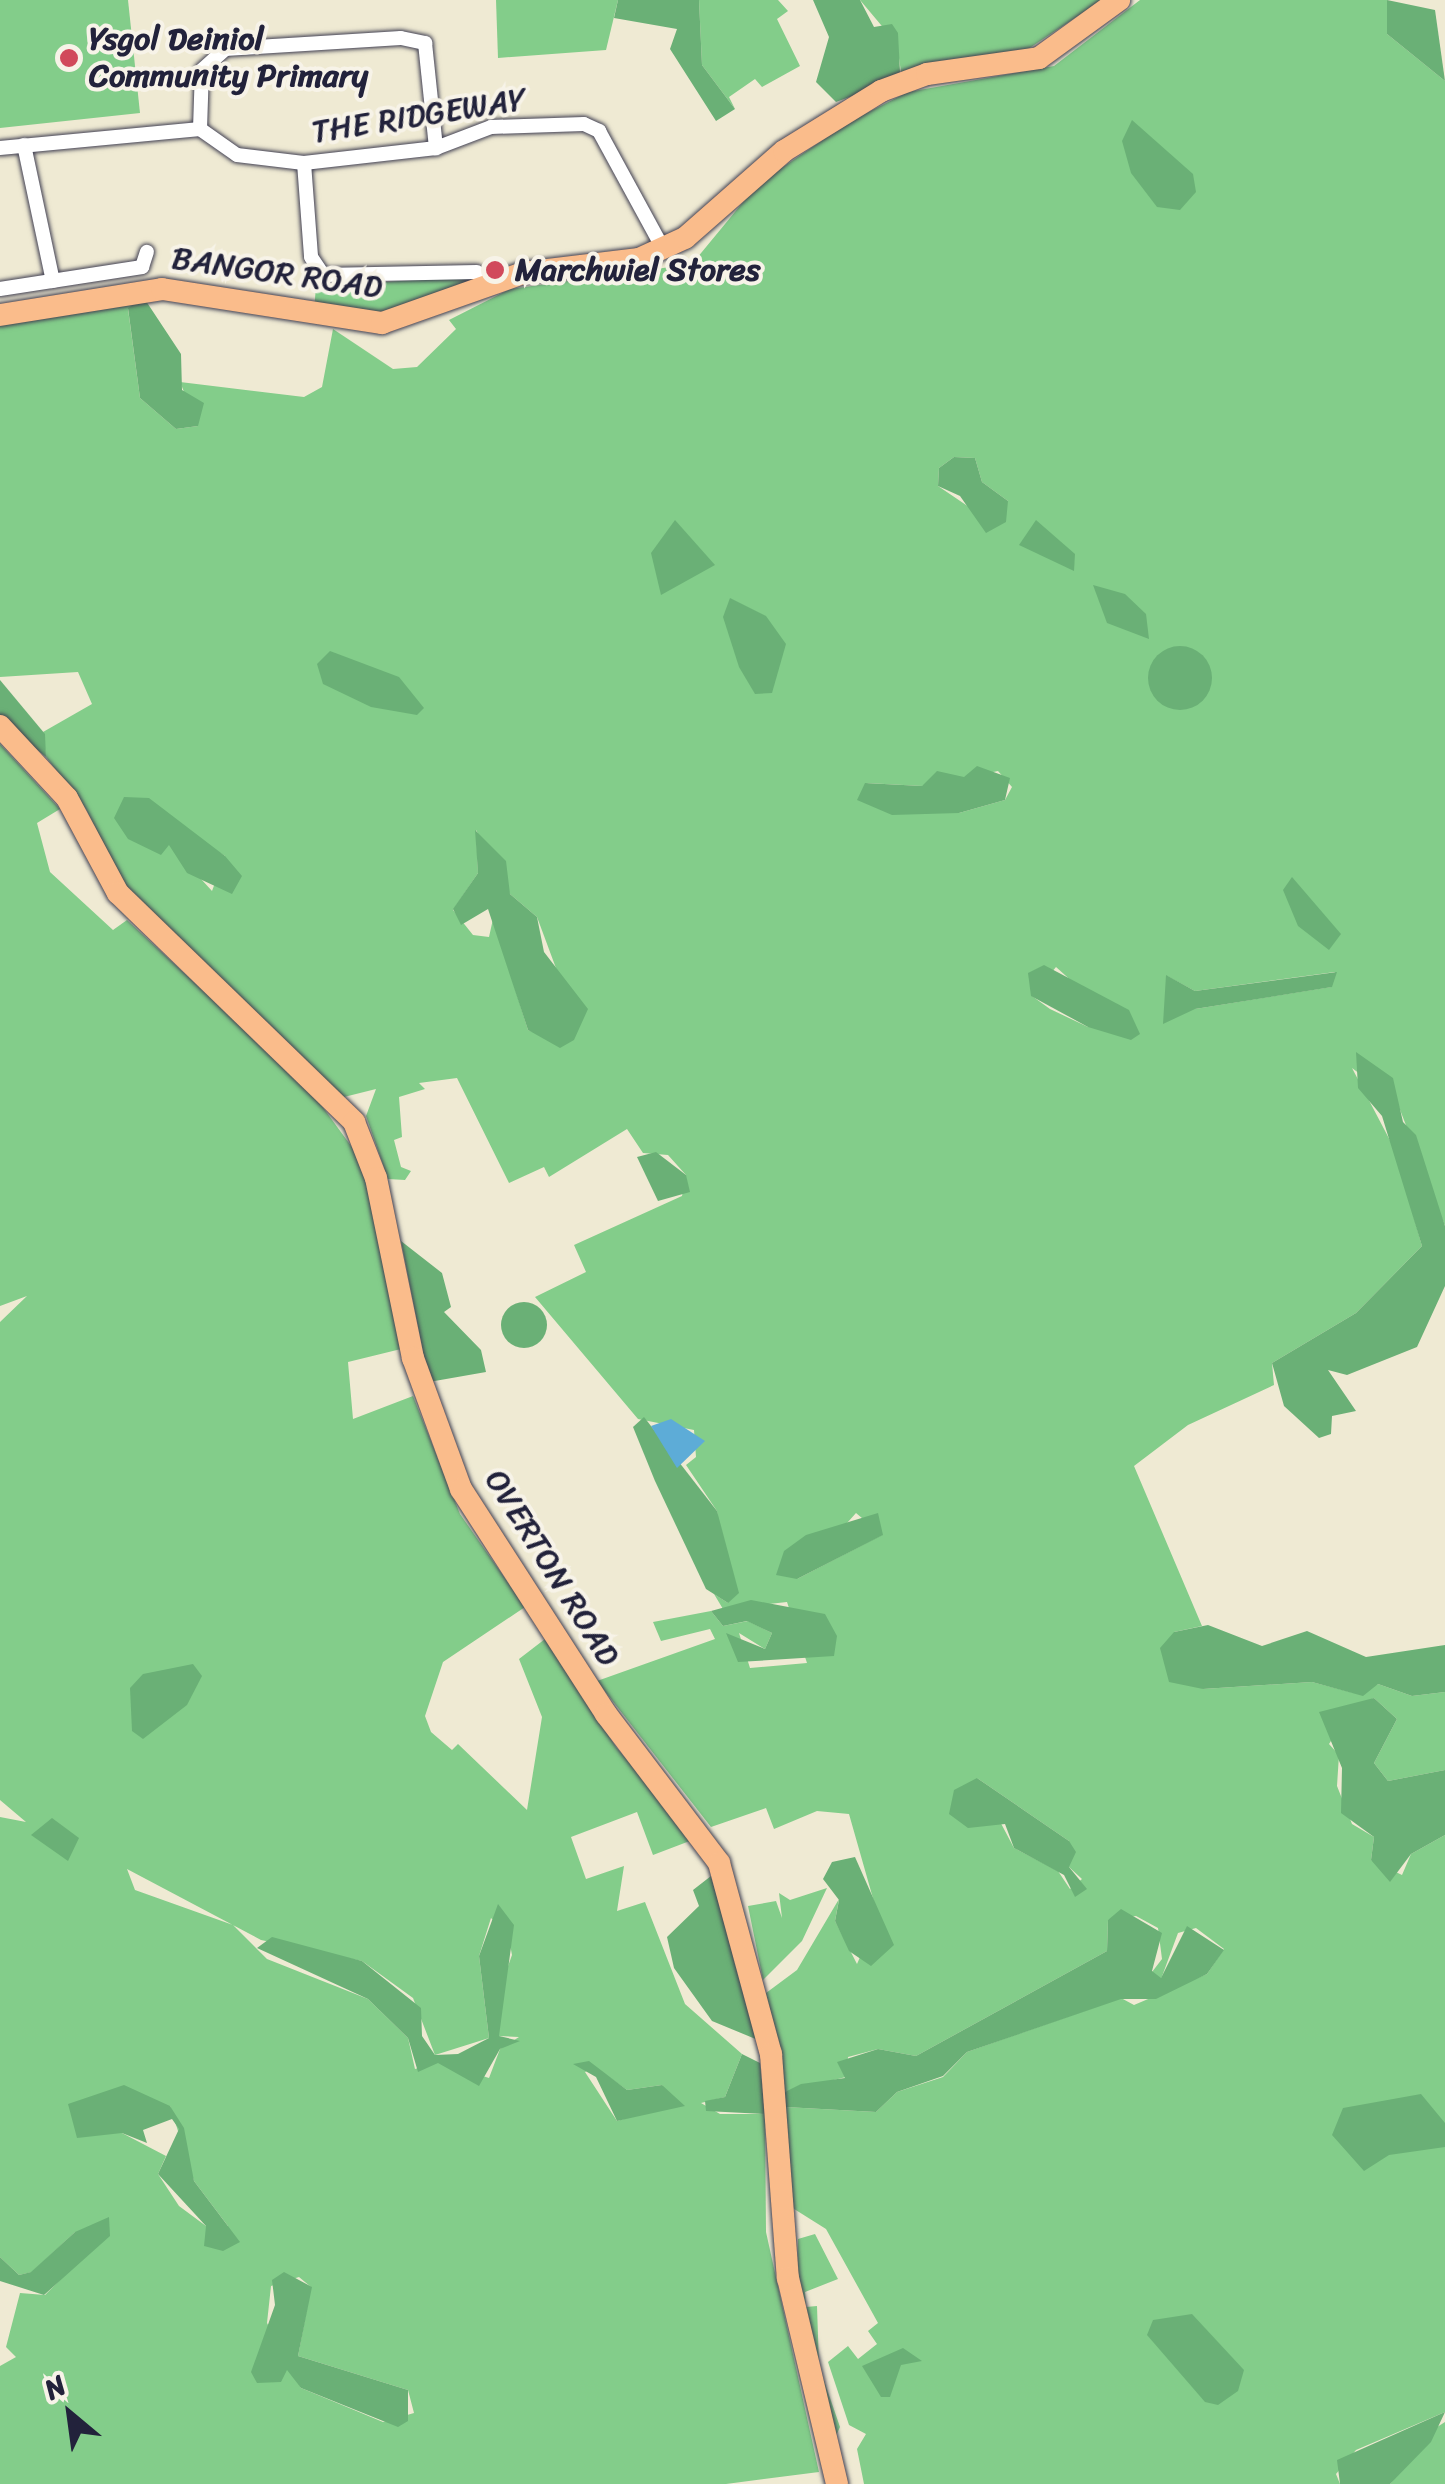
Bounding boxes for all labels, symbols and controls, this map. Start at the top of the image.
place label: Ysgol Deiniol Community Primary [89,21,368,96]
marker: Ysgol Deiniol Community Primary [58,47,80,69]
street label: THE RIDGEWAY [309,80,529,152]
street label: BANGOR ROAD [169,239,385,307]
place label: Marchwiel Stores [515,251,760,289]
marker: Marchwiel Stores [484,259,506,281]
street label: OVERTON ROAD [476,1463,628,1673]
text: N [35,2361,76,2413]
north arrow [20,2364,120,2464]

